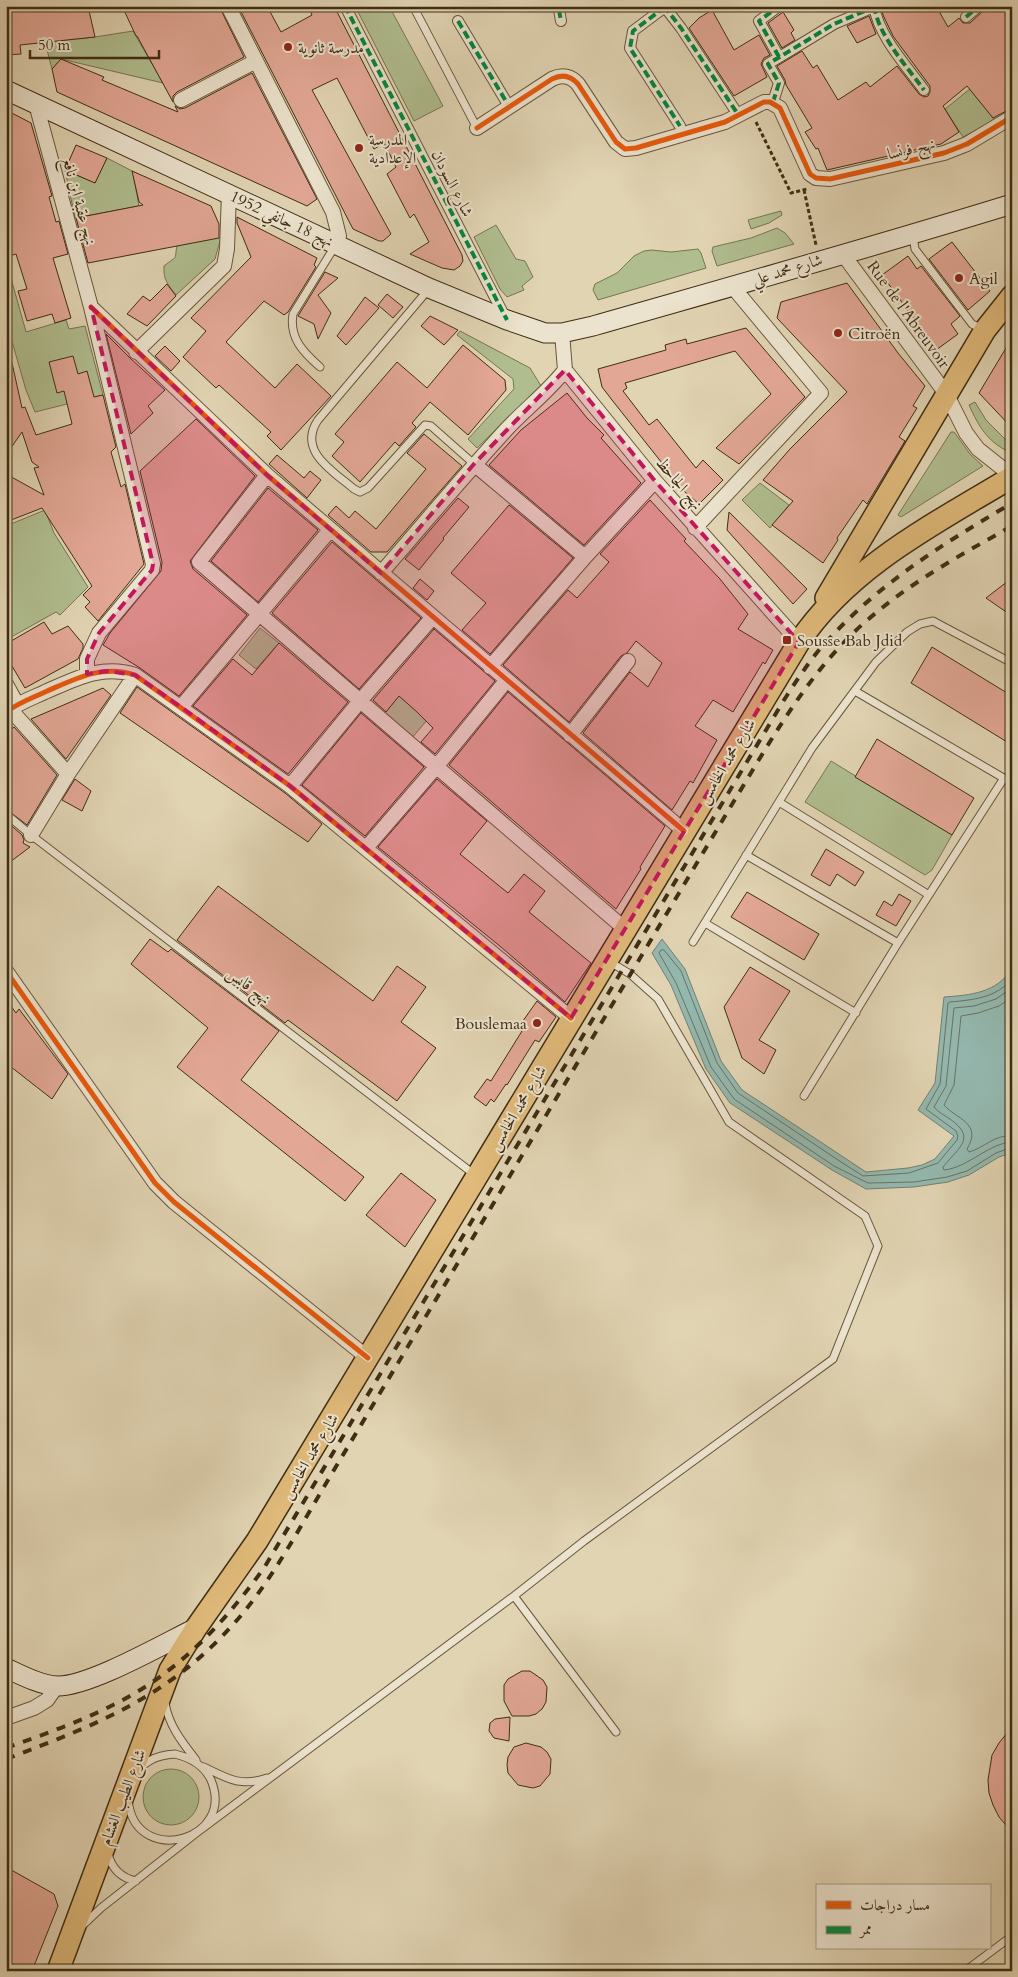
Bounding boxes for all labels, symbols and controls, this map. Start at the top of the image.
scale bar [30,28,159,60]
text: 50 m [38,35,70,55]
place label: مدرسة ثانوية [298,37,364,59]
marker: مدرسة ثانوية [282,41,294,53]
place label: المدرسة الإعدادية [369,129,416,169]
street label: نهج فرنسا [885,133,938,168]
marker: المدرسة الإعدادية [353,142,365,154]
street label: شارع السودان [424,146,478,222]
street label: نهج عقبة ابن نافع [53,155,101,249]
street label: نهج 18 جانفي 1952 [225,185,337,256]
street label: شارع محمد علي [749,249,826,295]
street label: Rue de l'Abreuvoir [862,256,955,373]
place label: Agil [969,268,998,290]
marker: Agil [953,272,965,284]
place label: Citroën [848,323,901,345]
marker: Citroën [832,327,844,339]
street label: نهج الجاحظ [648,453,708,517]
place label: Sousse Bab Jdid [797,630,903,652]
marker: Sousse Bab Jdid [781,634,793,646]
street label: شارع محمد الخامس [693,715,763,809]
street label: نهج قابس [220,962,275,1012]
place label: Bouslemaa [455,1013,527,1035]
marker: Bouslemaa [531,1017,543,1029]
street label: شارع محمد الخامس [484,1062,554,1156]
street label: شارع محمد الخامس [276,1410,346,1504]
street label: شارع الطيب الغشام [94,1746,154,1850]
legend [816,1884,990,1950]
text: مسار دراجات [860,1895,930,1915]
text: ممر [858,1919,872,1939]

